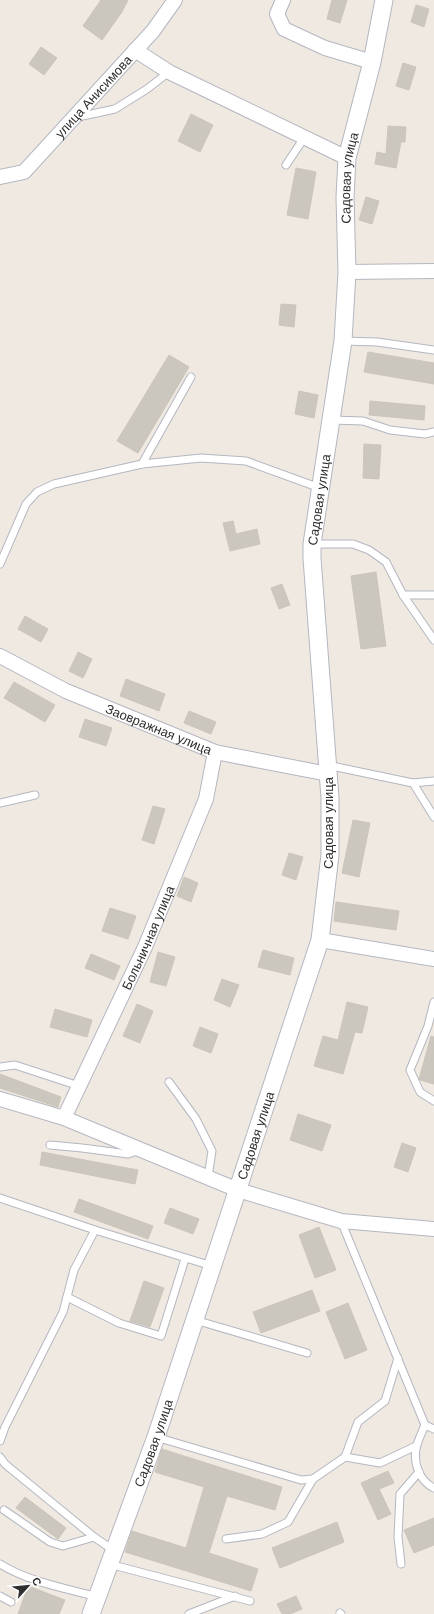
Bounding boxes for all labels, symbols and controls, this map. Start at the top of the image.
street label: улица Анисимова [52,51,135,141]
street label: Садовая улица [337,130,361,224]
street label: Садовая улица [304,452,333,546]
street label: Заовражная улица [104,701,215,758]
street label: Садовая улица [321,776,336,869]
street label: Больничная улица [118,883,177,992]
street label: Садовая улица [234,1089,277,1182]
street label: Садовая улица [131,1396,176,1489]
north arrow [8,1566,48,1606]
text: С [30,1575,44,1588]

